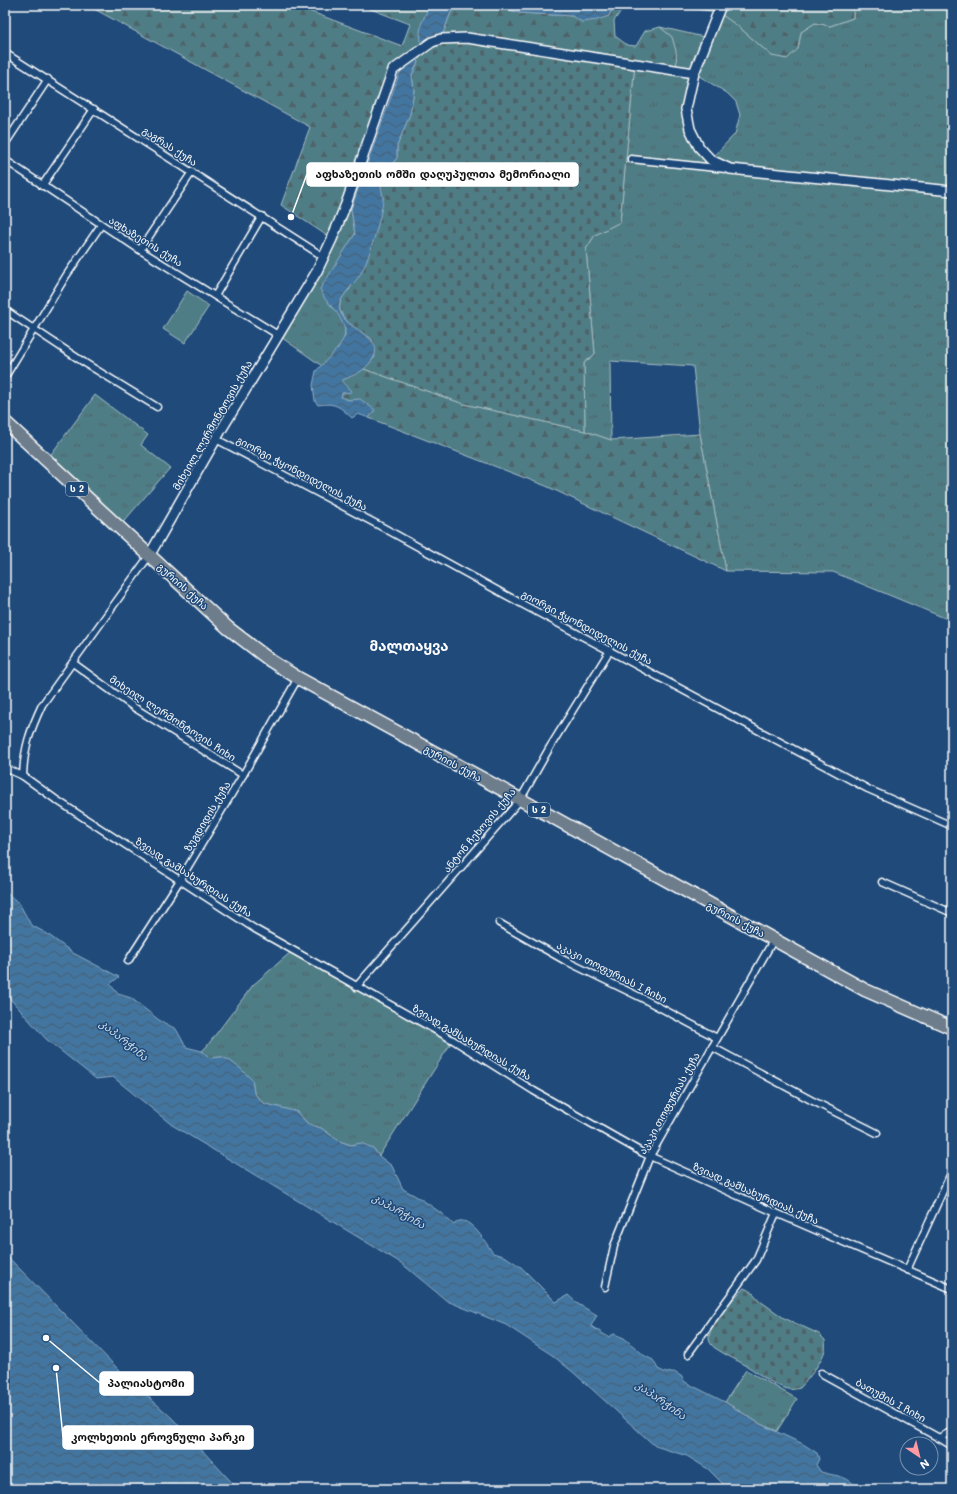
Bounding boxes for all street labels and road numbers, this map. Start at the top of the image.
street label: გაგრას ქუჩა [140,123,200,169]
street label: აფხაზეთის ქუჩა [106,213,186,269]
street label: მიხეილ ლერმონტოვის ქუჩა [169,357,255,493]
street label: გიორგი ჭყონდიდელის ქუჩა [234,432,370,514]
road number: ს 2 [66,482,88,496]
street label: გურიის ქუჩა [154,559,212,613]
street label: გიორგი ჭყონდიდელის ქუჩა [519,586,655,668]
street label: მიხეილ ლერმონტოვის ჩიხი [107,672,239,764]
street label: გურიის ქუჩა [422,741,484,785]
street label: ზუგდიდის ქუჩა [181,778,233,854]
street label: ანტონ ჩეხოვის ქუჩა [439,785,519,875]
road number: ს 2 [528,803,550,817]
street label: ზვიად გამსახურდიას ქუჩა [133,834,255,920]
street label: გურიის ქუჩა [704,898,768,940]
street label: აკაკი თოფურიას I ჩიხი [554,938,670,1006]
street label: ზვიად გამსახურდიას ქუჩა [410,1001,534,1083]
street label: აკაკი თოფურიას ქუჩა [635,1049,703,1157]
street label: ზვიად გამსახურდიას ქუჩა [691,1159,821,1227]
street label: ბათუმის I ჩიხი [853,1375,929,1425]

